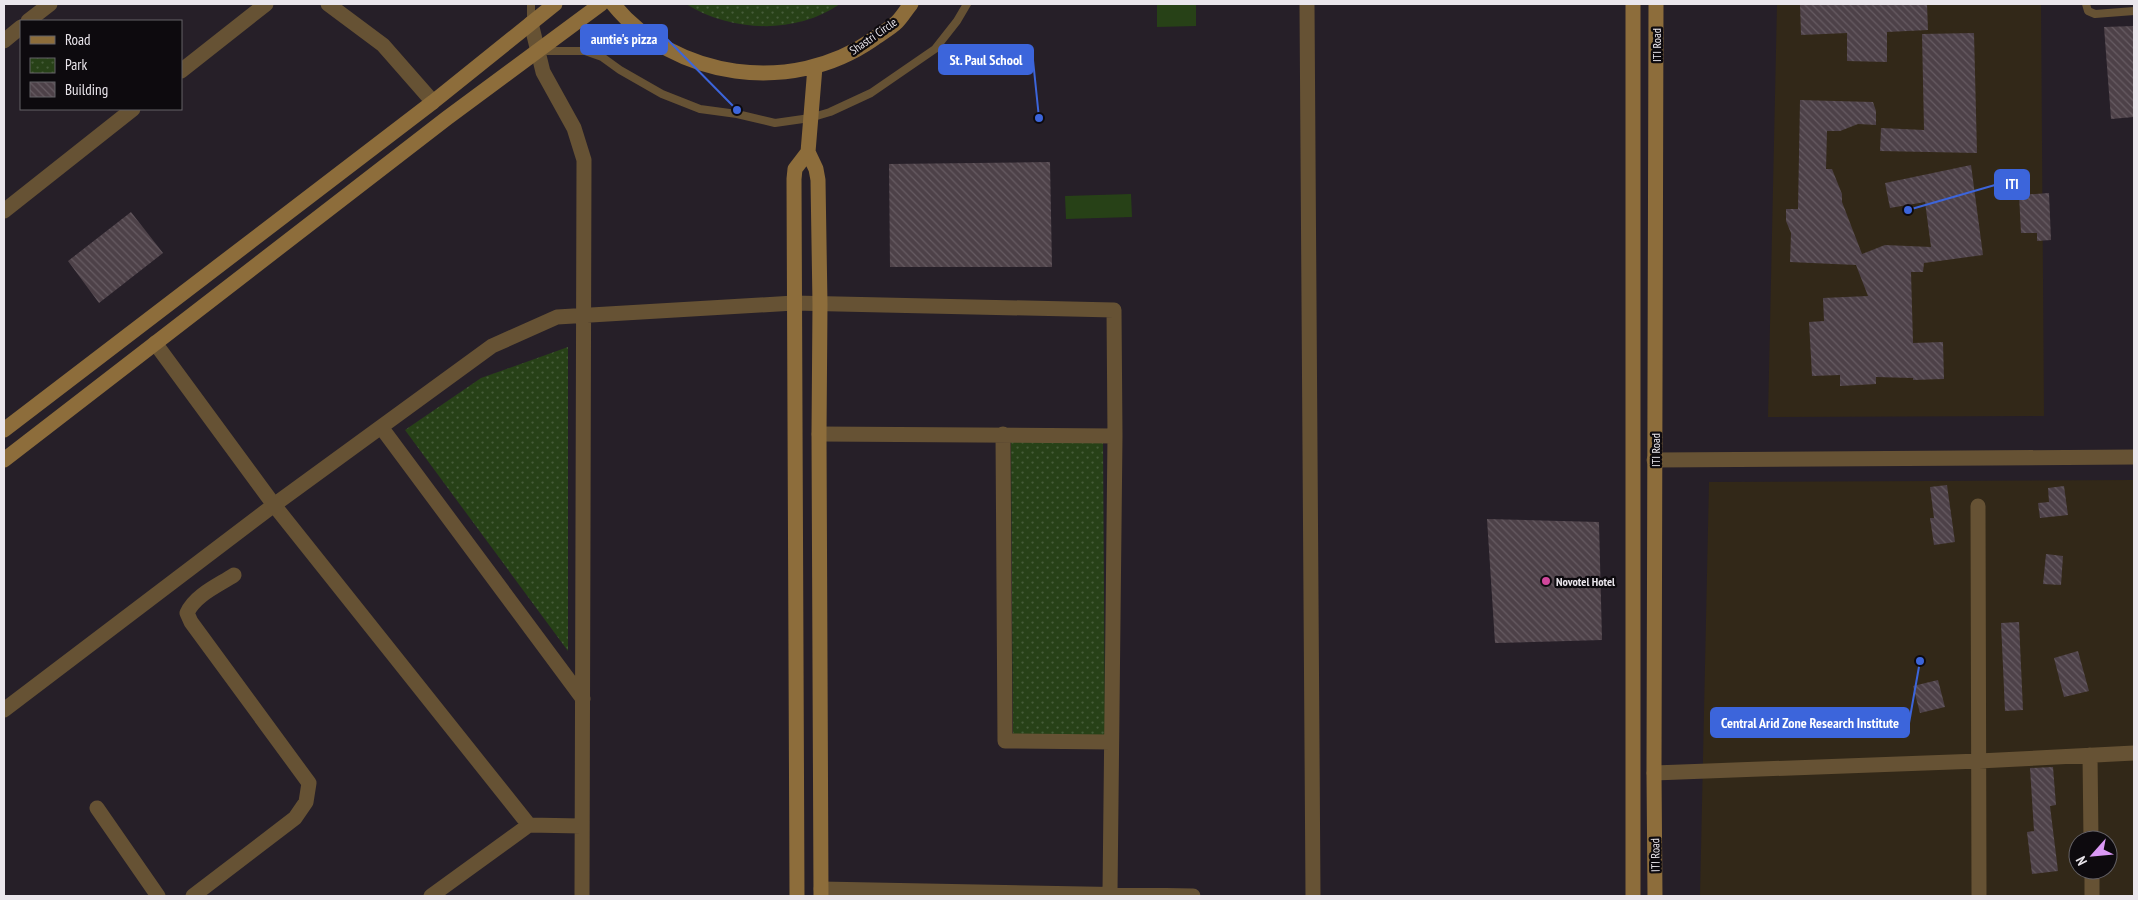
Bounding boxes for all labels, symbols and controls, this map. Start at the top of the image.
street label: Shastri Circle [846,14,900,58]
legend [20,20,182,110]
callout: auntie's pizza [581,25,667,54]
street label: ITI Road [1649,28,1664,62]
text: Road [65,30,91,49]
text: auntie's pizza [591,30,658,48]
callout: St. Paul School [939,45,1033,74]
text: St. Paul School [949,51,1023,69]
text: Park [65,55,87,74]
text: Building [65,80,108,99]
callout: ITI [1995,170,2029,199]
text: ITI [2005,175,2019,193]
street label: ITI Road [1648,433,1663,467]
place label: Novotel Hotel [1556,574,1615,589]
marker: Novotel Hotel [1540,575,1552,587]
callout: Central Arid Zone Research Institute [1711,708,1909,737]
text: Central Arid Zone Research Institute [1721,714,1899,732]
north arrow [2068,830,2118,880]
street label: ITI Road [1647,838,1663,872]
text: N [2072,853,2091,868]

